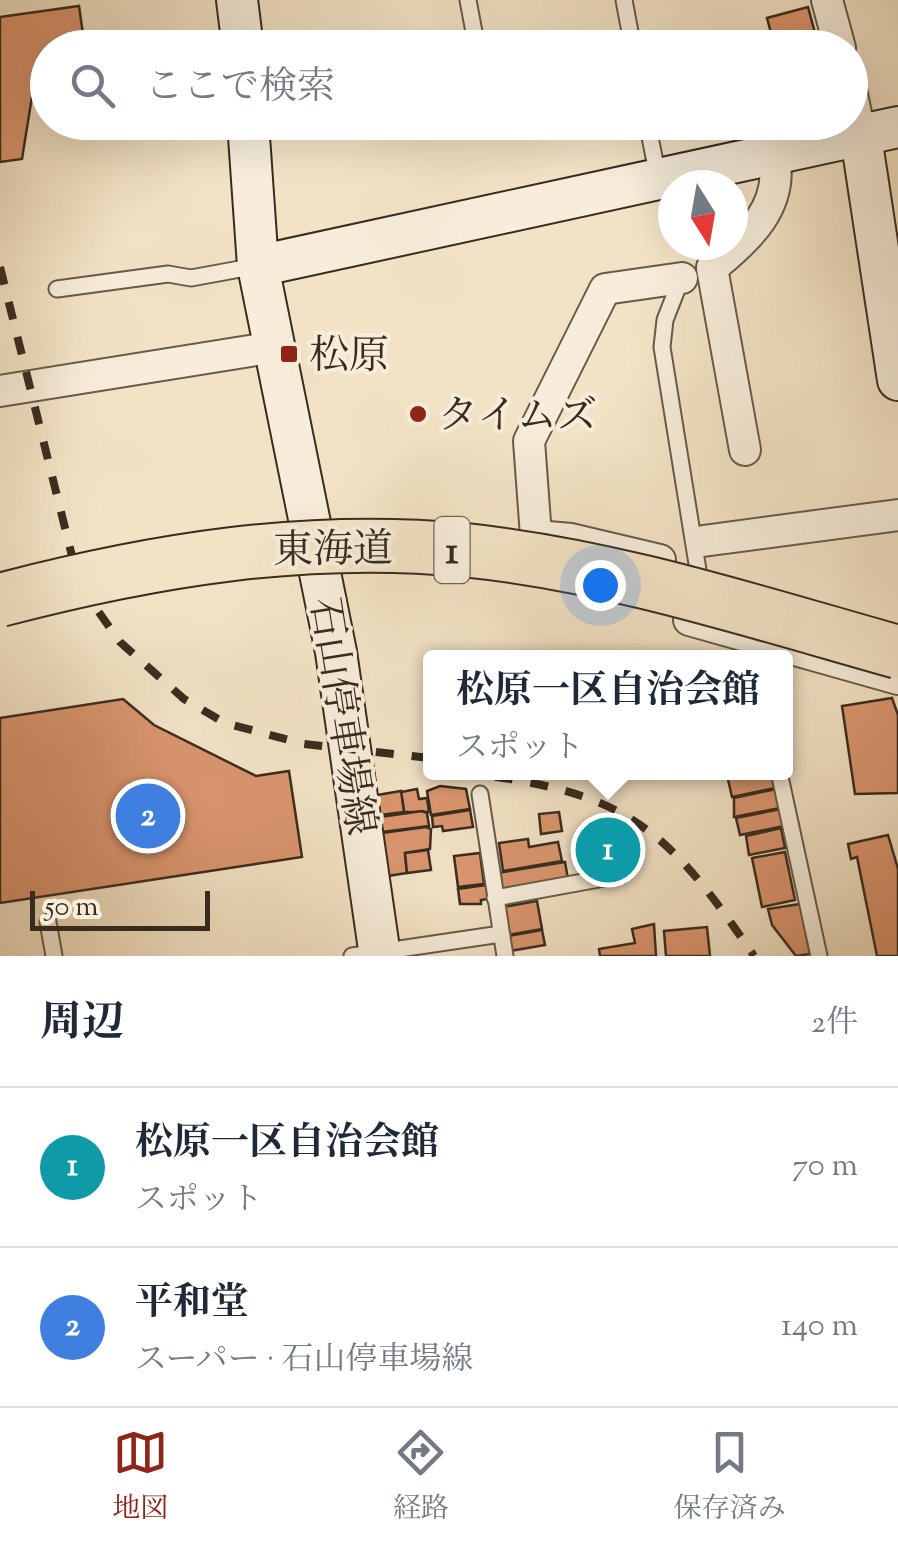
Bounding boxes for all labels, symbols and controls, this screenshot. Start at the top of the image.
search box [30,30,868,140]
icon: search [65,58,120,113]
text: ここで検索 [145,62,335,116]
north arrow [658,170,748,260]
place label: 松原 [309,330,389,387]
marker: 松原 [278,343,300,365]
place label: タイムズ [438,390,597,447]
marker: タイムズ [407,403,429,425]
road number: 1 [434,517,470,583]
street label: 東海道 [273,523,394,582]
your location [575,560,626,611]
street label: 石山停車場線 [293,594,386,840]
popup [423,650,793,780]
text: 松原一区自治会館 [456,666,760,720]
text: スポット [456,726,584,772]
pin: 2 [116,778,180,854]
pin: 1 [576,812,640,888]
scale bar [30,886,210,930]
text: 50 m [45,888,99,928]
text: 周辺 [40,995,124,1055]
text: 2件 [811,1001,858,1047]
text: 松原一区自治会館 [135,1118,439,1172]
text: 1 [67,1144,78,1190]
text: 70 m [792,1144,858,1190]
text: スポット [135,1178,263,1224]
text: 平和堂 [135,1278,249,1332]
text: 2 [65,1304,80,1350]
text: 140 m [781,1304,858,1350]
text: スーパー · 石山停車場線 [135,1338,474,1384]
tab: 地図 [112,1425,168,1530]
tab: 経路 [393,1425,449,1530]
tab: 保存済み [674,1425,786,1530]

